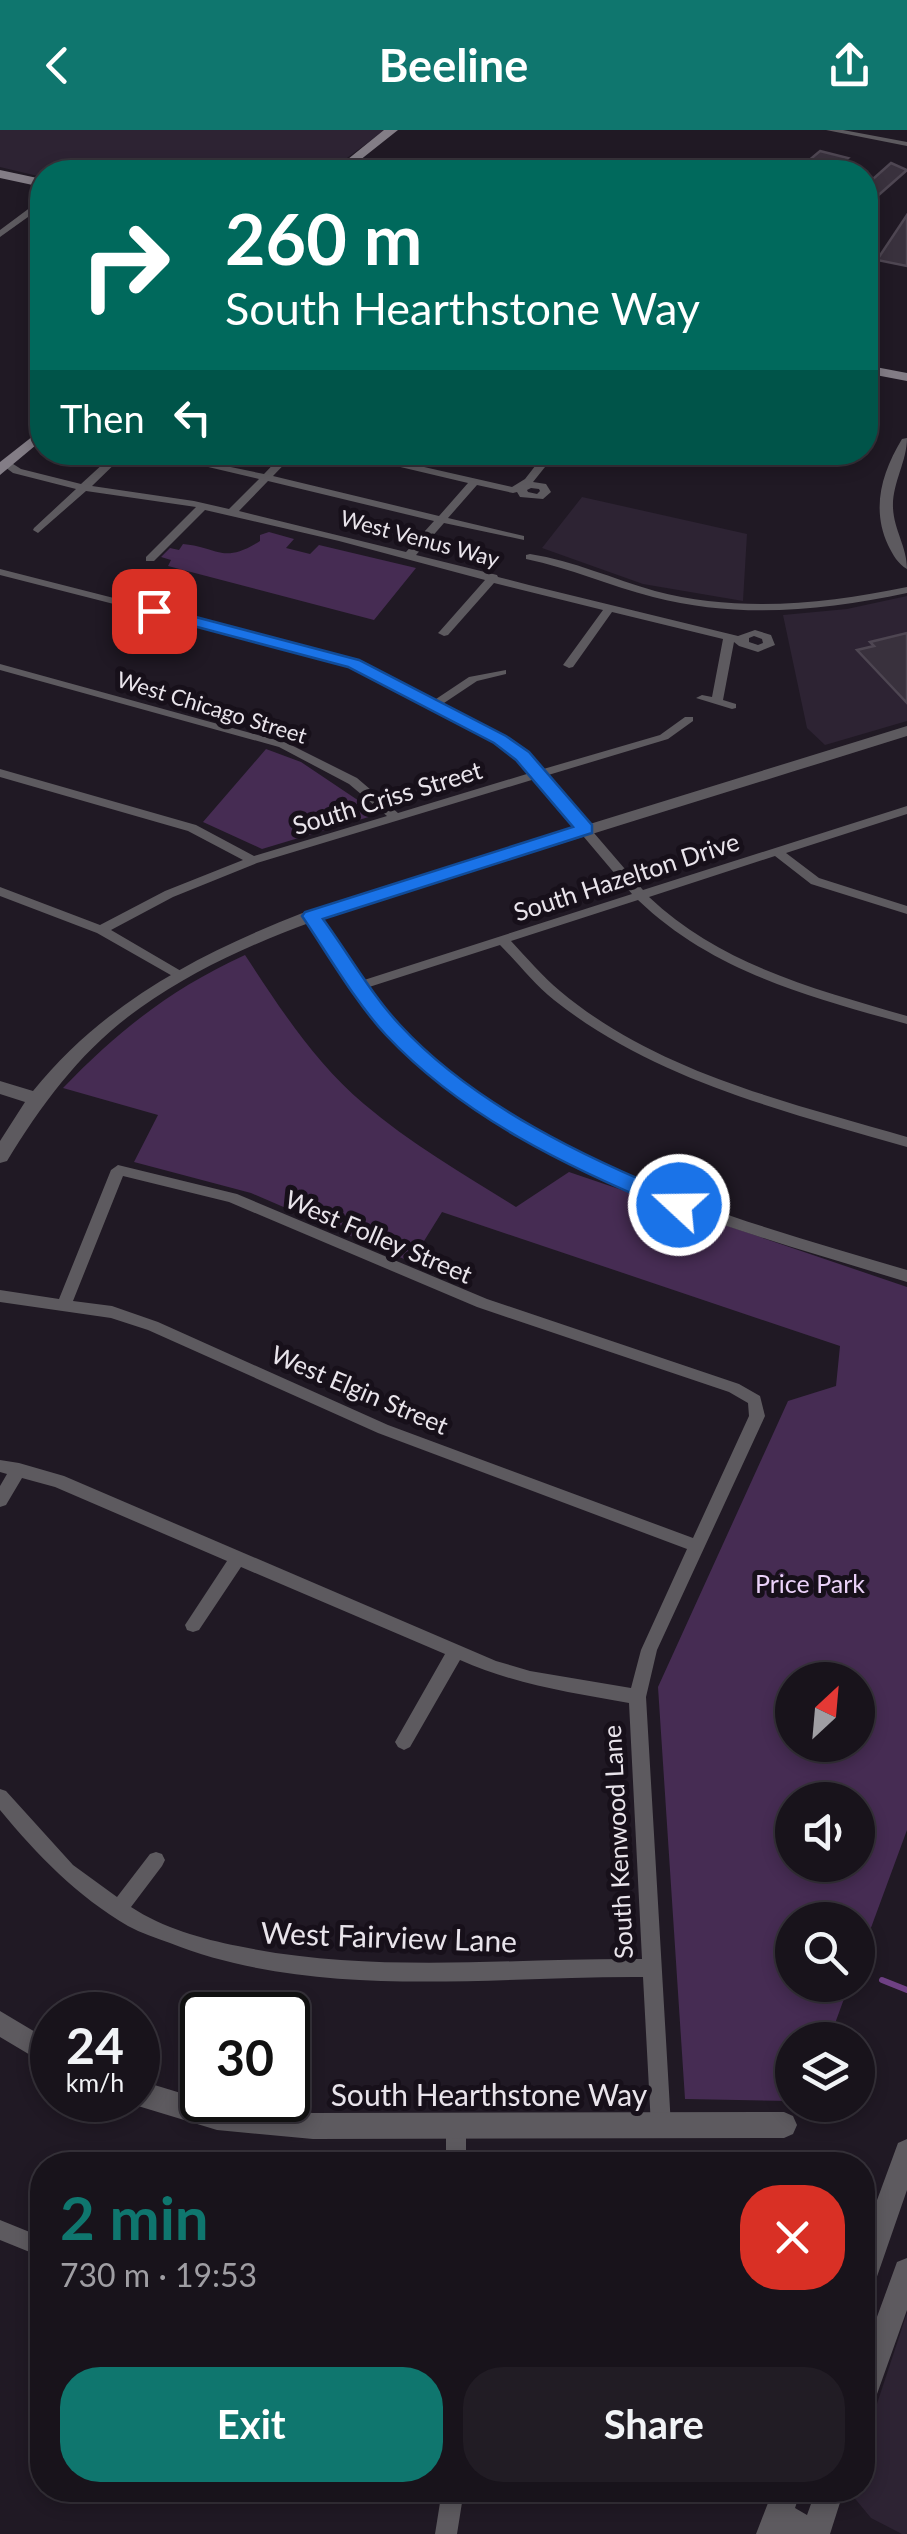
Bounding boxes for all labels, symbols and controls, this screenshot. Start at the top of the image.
icon: back [30,38,85,93]
text: Beeline [379,38,528,92]
icon: share [822,38,877,93]
text: 260 m [225,196,422,280]
icon: right [60,200,190,330]
text: South Hearthstone Way [225,281,700,335]
icon: left [165,390,220,445]
text: Then [60,395,145,441]
street label: West Venus Way [338,504,503,572]
pin [112,569,197,654]
icon: arrive [127,584,182,639]
street label: West Chicago Street [114,665,310,749]
street label: South Criss Street [289,754,485,840]
street label: South Hazelton Drive [509,825,743,927]
position arrow [627,1153,731,1257]
street label: West Folley Street [281,1183,477,1289]
street label: West Elgin Street [267,1338,453,1440]
park label: Price Park [755,1568,865,1598]
north arrow [775,1662,875,1762]
map controls [775,1662,875,2122]
street label: South Kenwood Lane [596,1724,638,1960]
button: sound [775,1782,875,1882]
button: search [775,1902,875,2002]
street label: West Fairview Lane [260,1914,518,1958]
speed limit sign: 30 [180,1992,310,2122]
text: 24 [66,2015,124,2075]
button: layers [775,2022,875,2122]
text: km/h [66,2067,124,2097]
street label: South Hearthstone Way [331,2076,648,2112]
text: 2 min [60,2181,209,2253]
button: close [740,2185,845,2290]
text: 730 m · 19:53 [60,2255,257,2294]
button: Exit [60,2367,443,2482]
button: Share [463,2367,845,2482]

